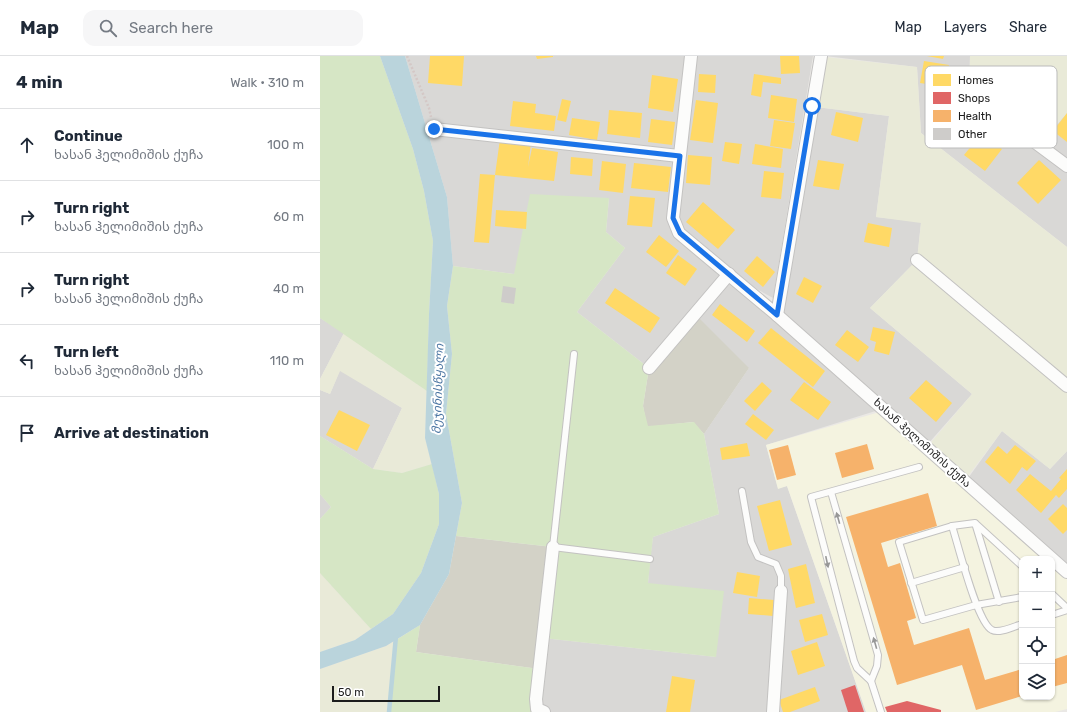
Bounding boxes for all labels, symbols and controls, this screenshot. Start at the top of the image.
search box [83,10,363,46]
text: Map [20,16,59,39]
icon: search [97,17,119,39]
text: Search here [129,19,213,37]
text: Map [895,19,922,36]
text: Layers [944,19,987,36]
text: Share [1009,19,1047,36]
legend [925,66,1057,148]
text: 4 min [16,72,63,92]
text: Homes [958,74,994,87]
text: Walk · 310 m [230,75,304,90]
text: Shops [958,92,990,105]
route start [803,97,821,115]
text: Health [958,110,992,123]
route end [425,120,443,138]
text: Continue [54,127,123,145]
text: Other [958,128,988,141]
icon: ahead [16,134,38,156]
text: 100 m [267,137,304,152]
text: ხასან ჰელიმიშის ქუჩა [54,147,204,162]
text: Turn right [54,199,129,217]
icon: right [16,206,38,228]
text: 60 m [273,209,304,224]
text: ხასან ჰელიმიშის ქუჩა [54,219,204,234]
text: Turn right [54,271,129,289]
icon: right [16,278,38,300]
text: 40 m [273,281,304,296]
text: ხასან ჰელიმიშის ქუჩა [54,291,204,306]
text: Turn left [54,343,119,361]
water label: მეჯინისწყალი [429,343,447,434]
icon: left [16,350,38,372]
text: 110 m [270,353,304,368]
text: ხასან ჰელიმიშის ქუჩა [54,363,204,378]
street label: ხასან ჰელიმიშის ქუჩა [871,396,973,490]
icon: arrive [16,422,38,444]
text: Arrive at destination [54,424,209,442]
one-way arrow [835,512,841,524]
one-way arrow [825,556,831,568]
map controls [1019,556,1055,700]
button: + [1019,556,1055,592]
button: − [1019,592,1055,628]
button: locate [1019,628,1055,664]
one-way arrow [872,637,878,649]
button: layers [1019,664,1055,700]
scale bar [332,684,440,703]
text: 50 m [338,686,364,699]

